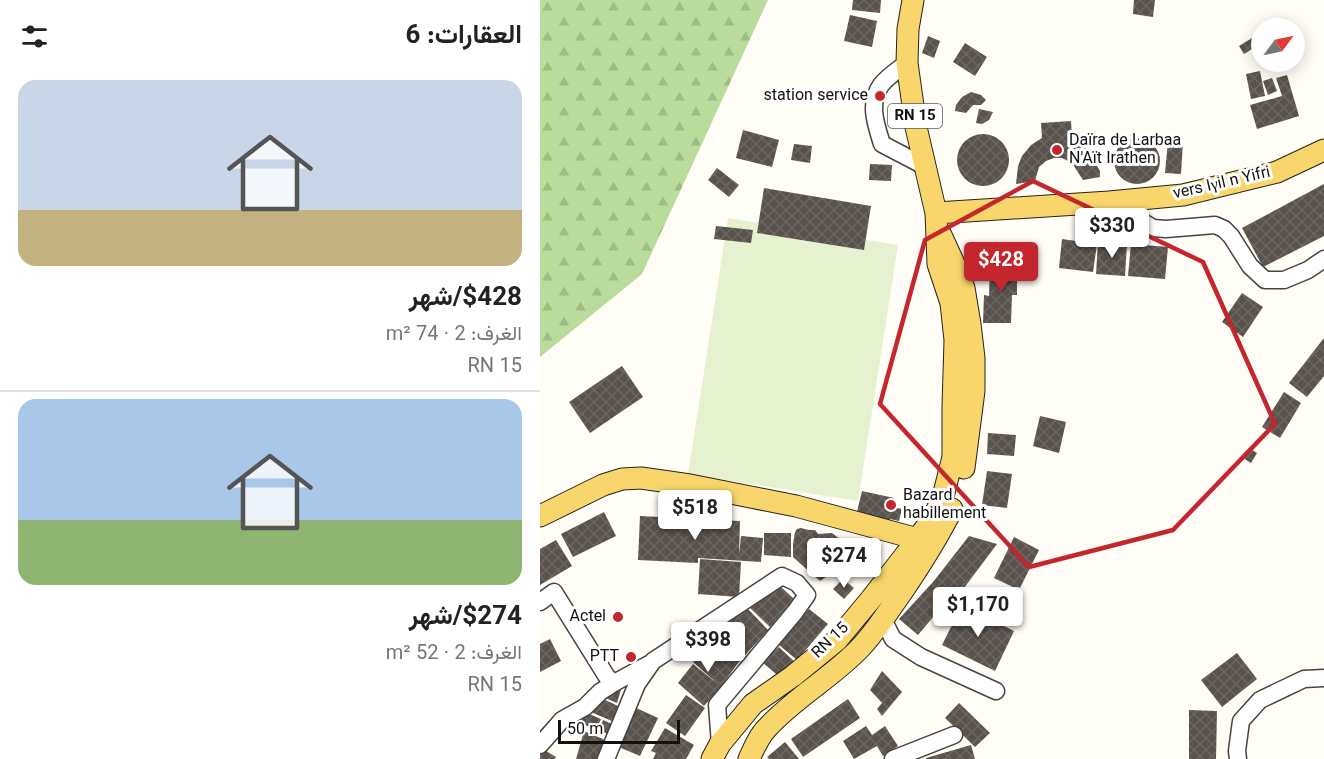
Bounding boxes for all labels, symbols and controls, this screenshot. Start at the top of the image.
text: العقارات: 6 [406,16,522,57]
north arrow [1251,18,1305,72]
map controls [1251,18,1305,72]
icon: filters [18,20,51,53]
place label: station service [764,84,868,109]
marker: station service [873,89,887,103]
road number: RN 15 [888,104,942,128]
icon: home [216,119,324,227]
place label: Daïra de Larbaa N'Aït Irathen [1069,129,1181,172]
marker: Daïra de Larbaa N'Aït Irathen [1050,143,1064,157]
street label: vers Iγil n Yifri [1171,161,1273,207]
pin: $330 [1076,208,1148,259]
text: $330 [1089,211,1135,243]
pin: $428 [965,242,1037,293]
text: $428 [978,245,1024,277]
text: $428/شهر [409,278,522,319]
text: الغرف: 2 · 74 m² [386,319,522,351]
text: RN 15 [468,351,522,383]
icon: home [216,438,324,546]
place label: Bazard habillement [903,484,986,527]
pin: $518 [659,490,731,541]
text: $518 [672,493,718,525]
marker: Bazard habillement [884,498,898,512]
pin: $274 [808,538,880,589]
text: $274 [821,541,867,573]
pin: $1,170 [929,587,1027,638]
text: $1,170 [947,590,1009,622]
text: $274/شهر [409,597,522,638]
place label: Actel [570,605,606,630]
marker: Actel [611,610,625,624]
street label: RN 15 [807,617,855,665]
pin: $398 [672,622,744,673]
text: $398 [685,625,731,657]
text: الغرف: 2 · 52 m² [386,638,522,670]
place label: PTT [590,645,619,670]
marker: PTT [624,650,638,664]
text: RN 15 [468,670,522,702]
scale bar [558,717,680,744]
text: 50 m [567,718,603,743]

